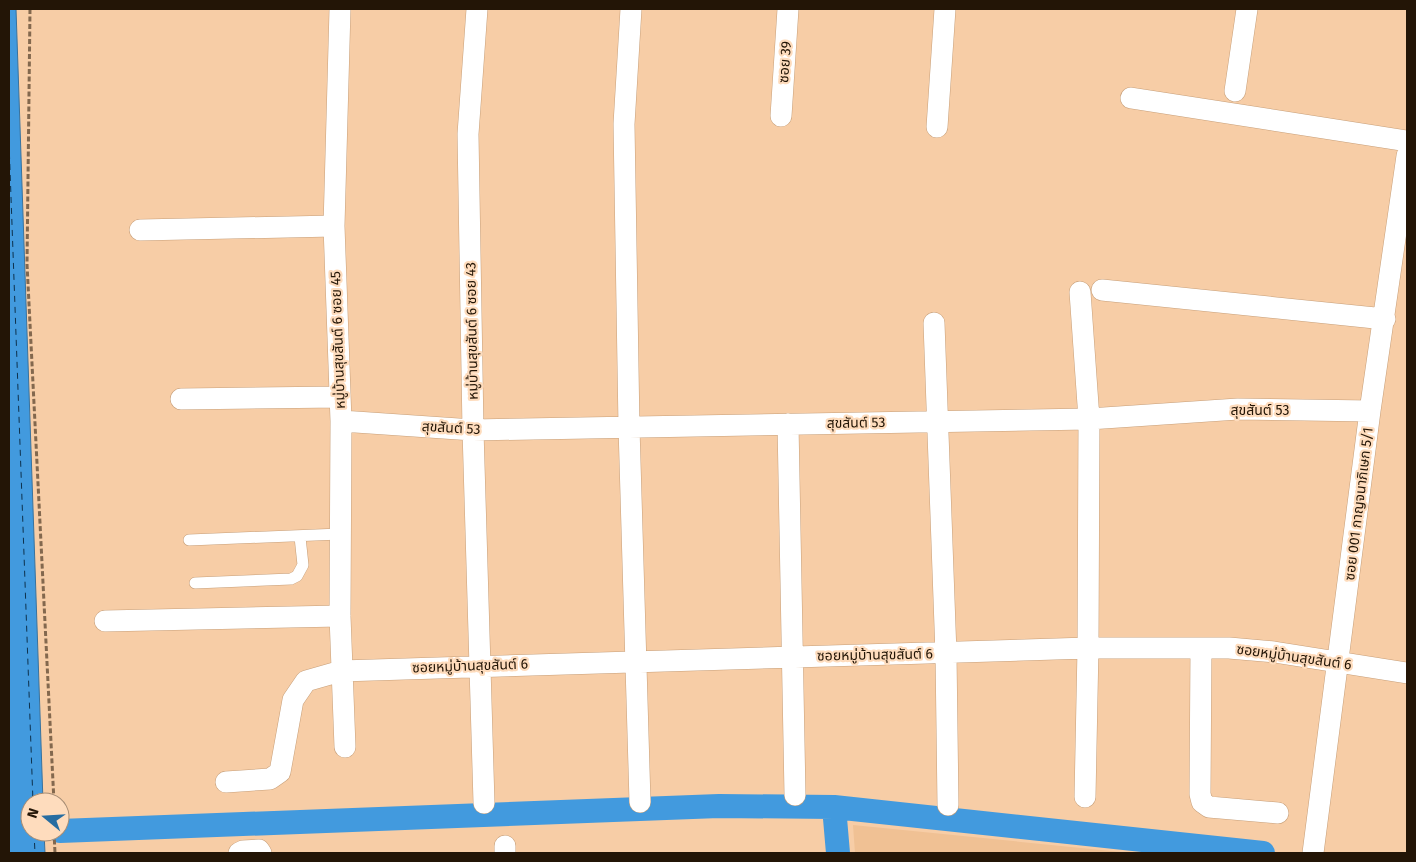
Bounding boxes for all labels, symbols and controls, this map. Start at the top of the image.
street label: ซอย 39 [775,40,795,84]
street label: หมู่บ้านสุขสันต์ 6 ซอย 43 [462,262,482,400]
street label: หมู่บ้านสุขสันต์ 6 ซอย 45 [327,271,349,409]
street label: สุขสันต์ 53 [1231,402,1289,419]
street label: สุขสันต์ 53 [826,414,886,432]
street label: สุขสันต์ 53 [421,418,481,438]
street label: ซอย 001 กาญจนาภิเษก 5/1 [1341,426,1377,582]
street label: ซอยหมู่บ้านสุขสันต์ 6 [1235,641,1353,673]
street label: ซอยหมู่บ้านสุขสันต์ 6 [817,645,933,665]
street label: ซอยหมู่บ้านสุขสันต์ 6 [412,655,528,677]
north arrow [20,792,70,842]
text: N [24,806,43,820]

